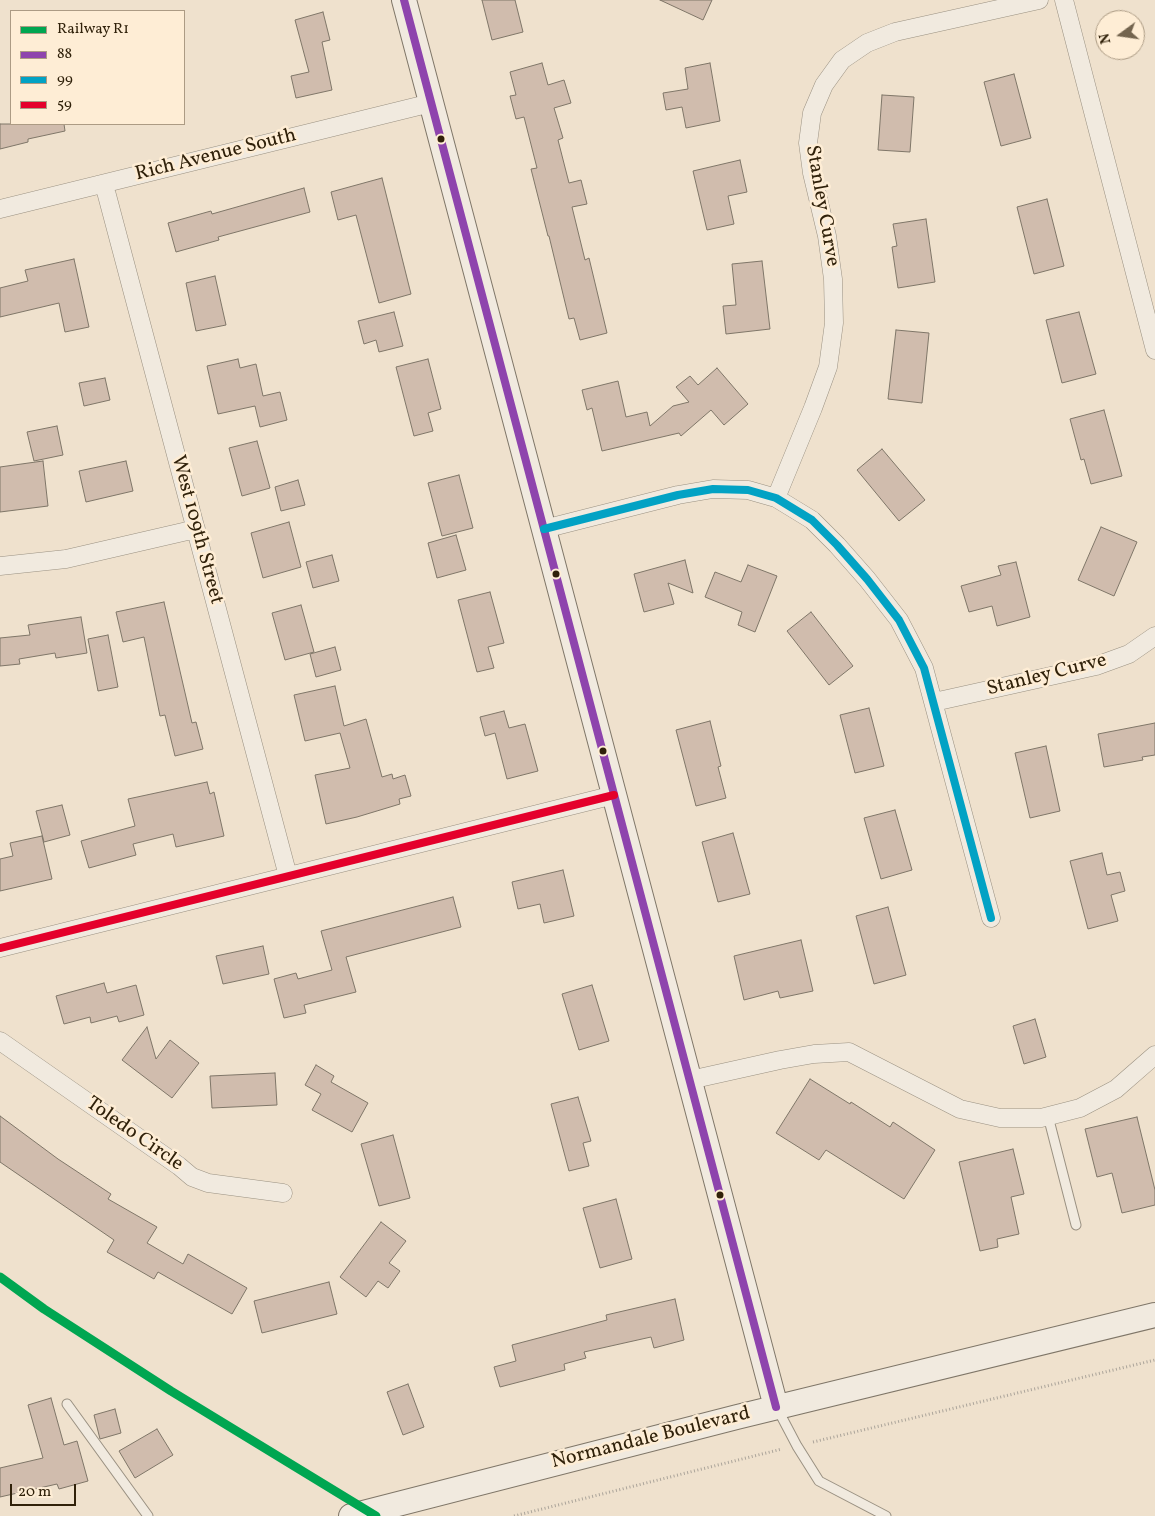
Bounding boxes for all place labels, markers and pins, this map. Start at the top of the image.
unlabelled marker [436,134,446,144]
unlabelled marker [551,569,561,579]
unlabelled marker [598,746,608,756]
unlabelled marker [715,1190,725,1200]

